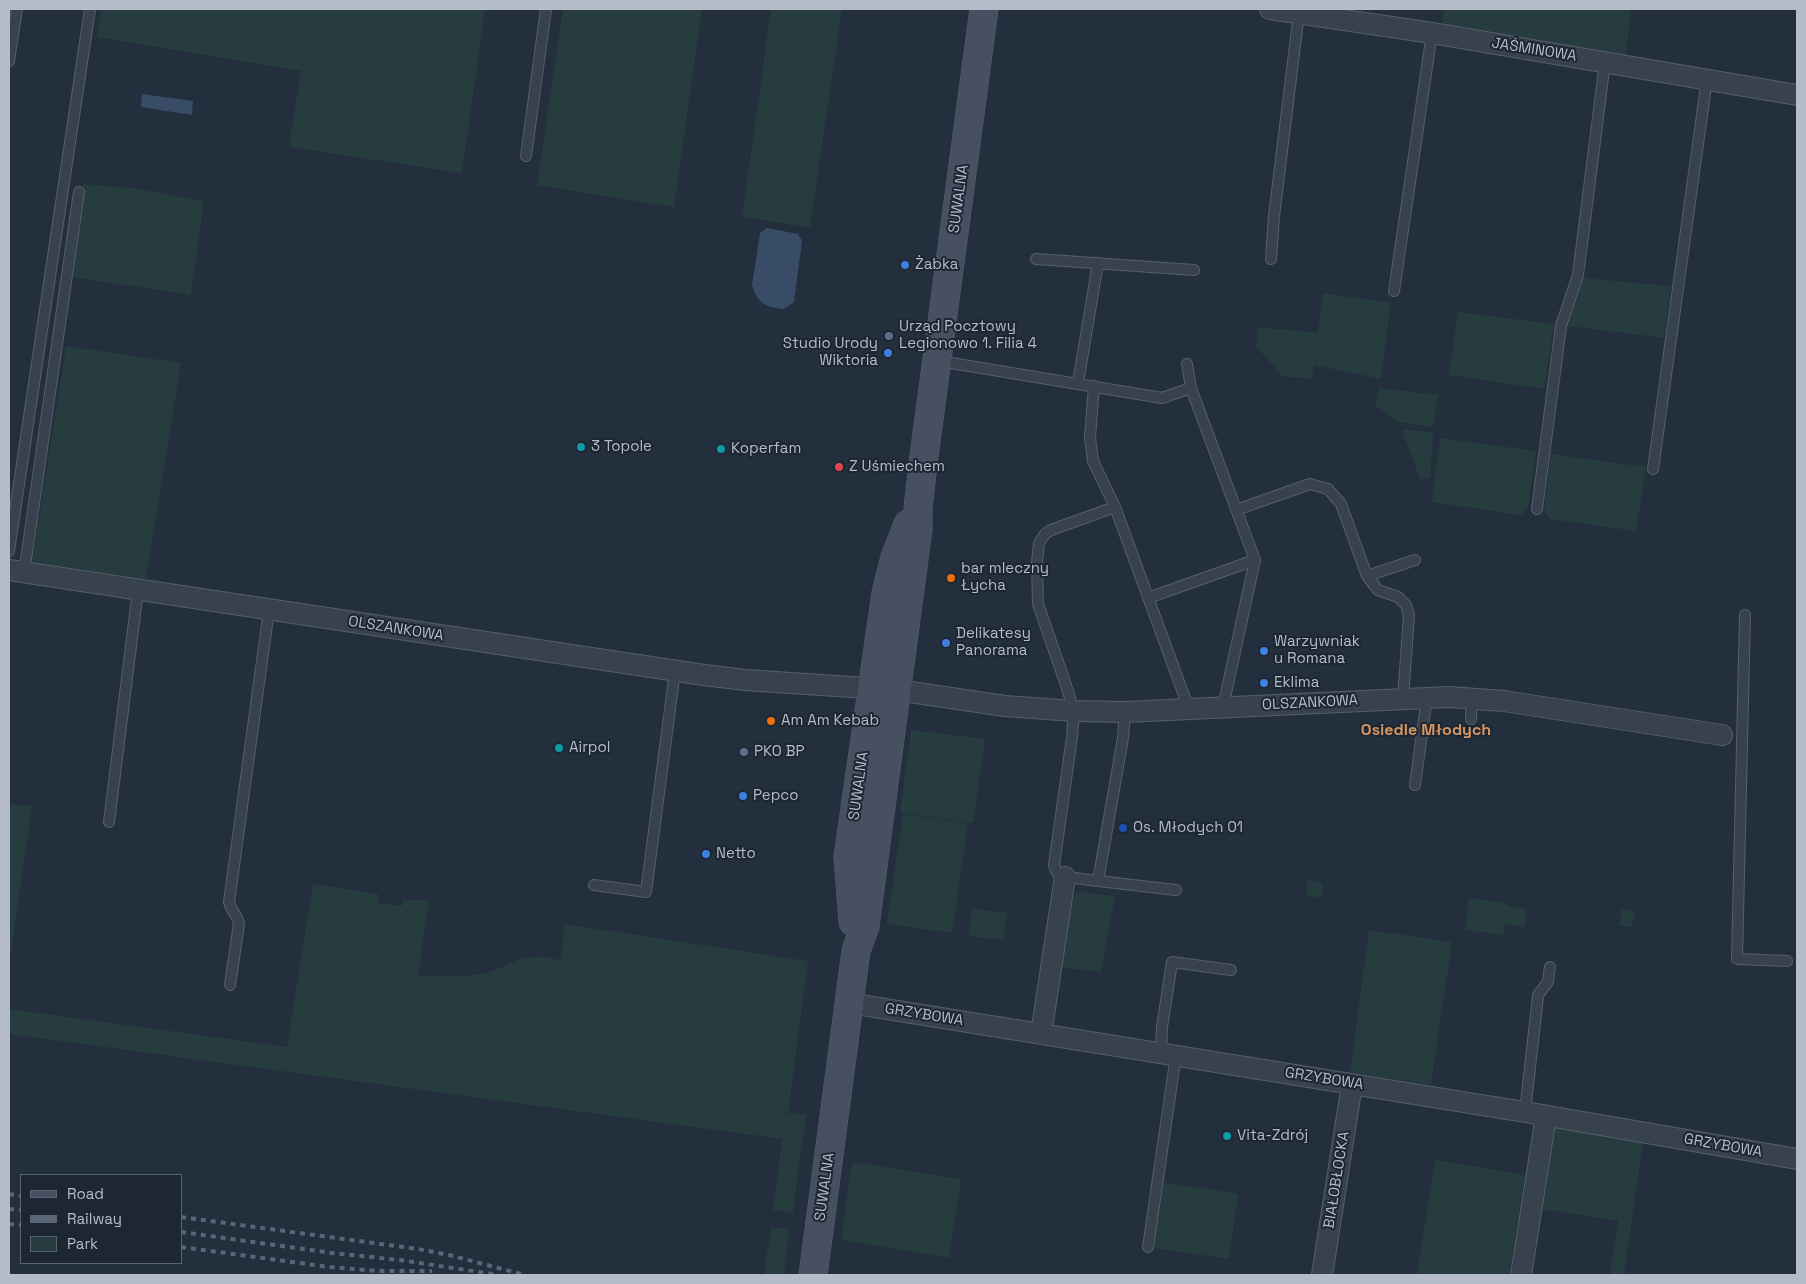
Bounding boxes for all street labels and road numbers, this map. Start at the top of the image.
street label: JAŚMINOWA [1490,34,1578,66]
street label: SUWALNA [945,164,973,234]
street label: OLSZANKOWA [347,613,445,645]
street label: OLSZANKOWA [1261,691,1359,715]
street label: SUWALNA [845,751,873,821]
street label: GRZYBOWA [883,1000,965,1030]
street label: GRZYBOWA [1283,1064,1365,1094]
street label: BIAŁOBŁOCKA [1320,1130,1354,1230]
street label: GRZYBOWA [1682,1130,1764,1162]
street label: SUWALNA [811,1152,839,1222]

